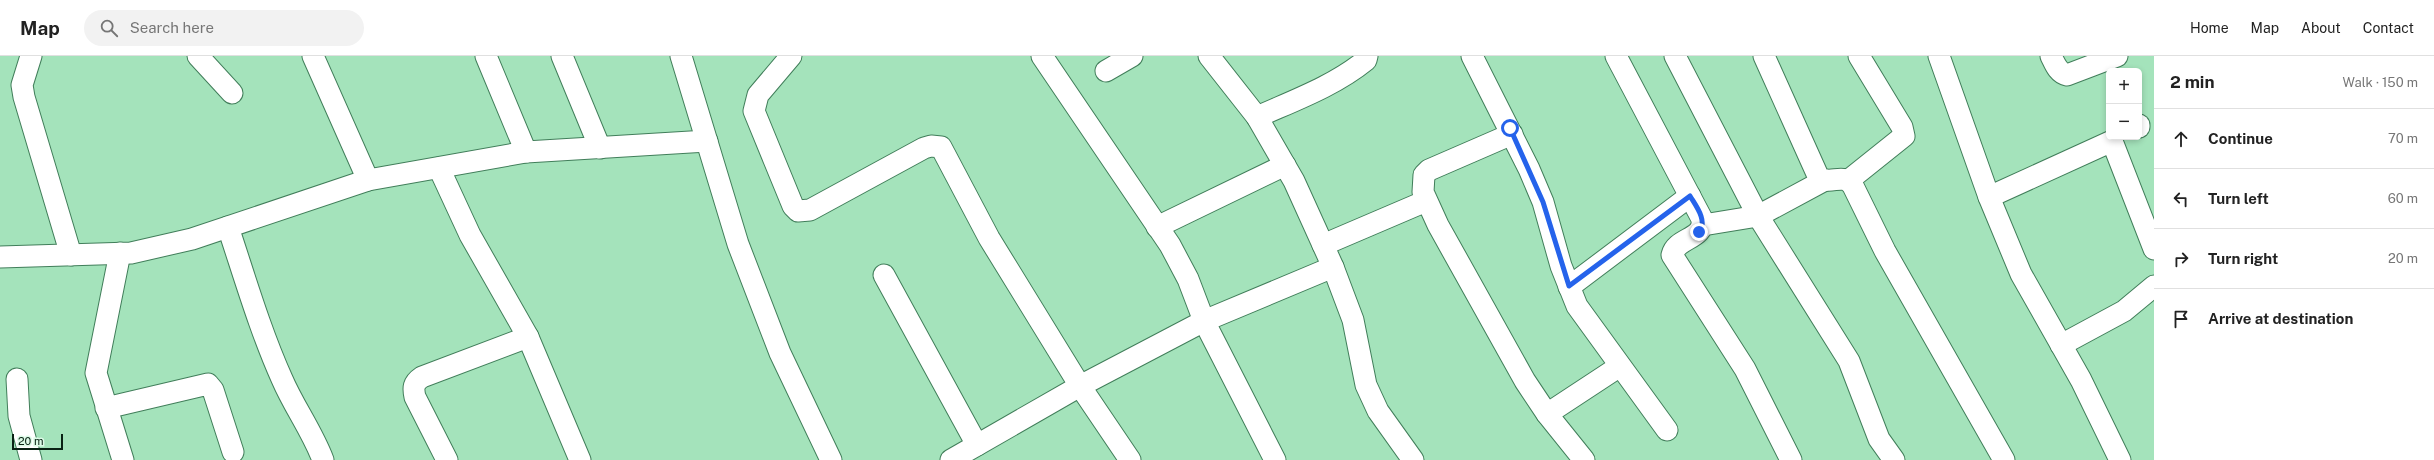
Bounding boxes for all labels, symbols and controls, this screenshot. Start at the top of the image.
search box [84,10,364,46]
text: Map [20,17,60,39]
icon: search [98,17,120,39]
text: Search here [130,19,214,36]
text: Home [2190,20,2229,36]
text: Map [2251,20,2279,36]
text: About [2301,20,2341,36]
text: Contact [2363,20,2414,36]
map controls [2106,68,2142,140]
button: + [2106,68,2142,104]
text: 2 min [2170,72,2215,92]
text: Walk · 150 m [2343,75,2418,90]
button: − [2106,104,2142,140]
route start [1501,119,1519,137]
icon: ahead [2170,128,2192,150]
text: Continue [2208,130,2273,147]
text: 70 m [2388,131,2418,146]
icon: left [2170,188,2192,210]
text: Turn left [2208,190,2269,207]
text: 60 m [2388,191,2418,206]
route end [1690,223,1708,241]
icon: right [2170,248,2192,270]
text: Turn right [2208,250,2278,267]
text: 20 m [2388,251,2418,266]
icon: arrive [2170,308,2192,330]
text: Arrive at destination [2208,310,2353,327]
scale bar [12,432,63,451]
text: 20 m [18,435,43,447]

